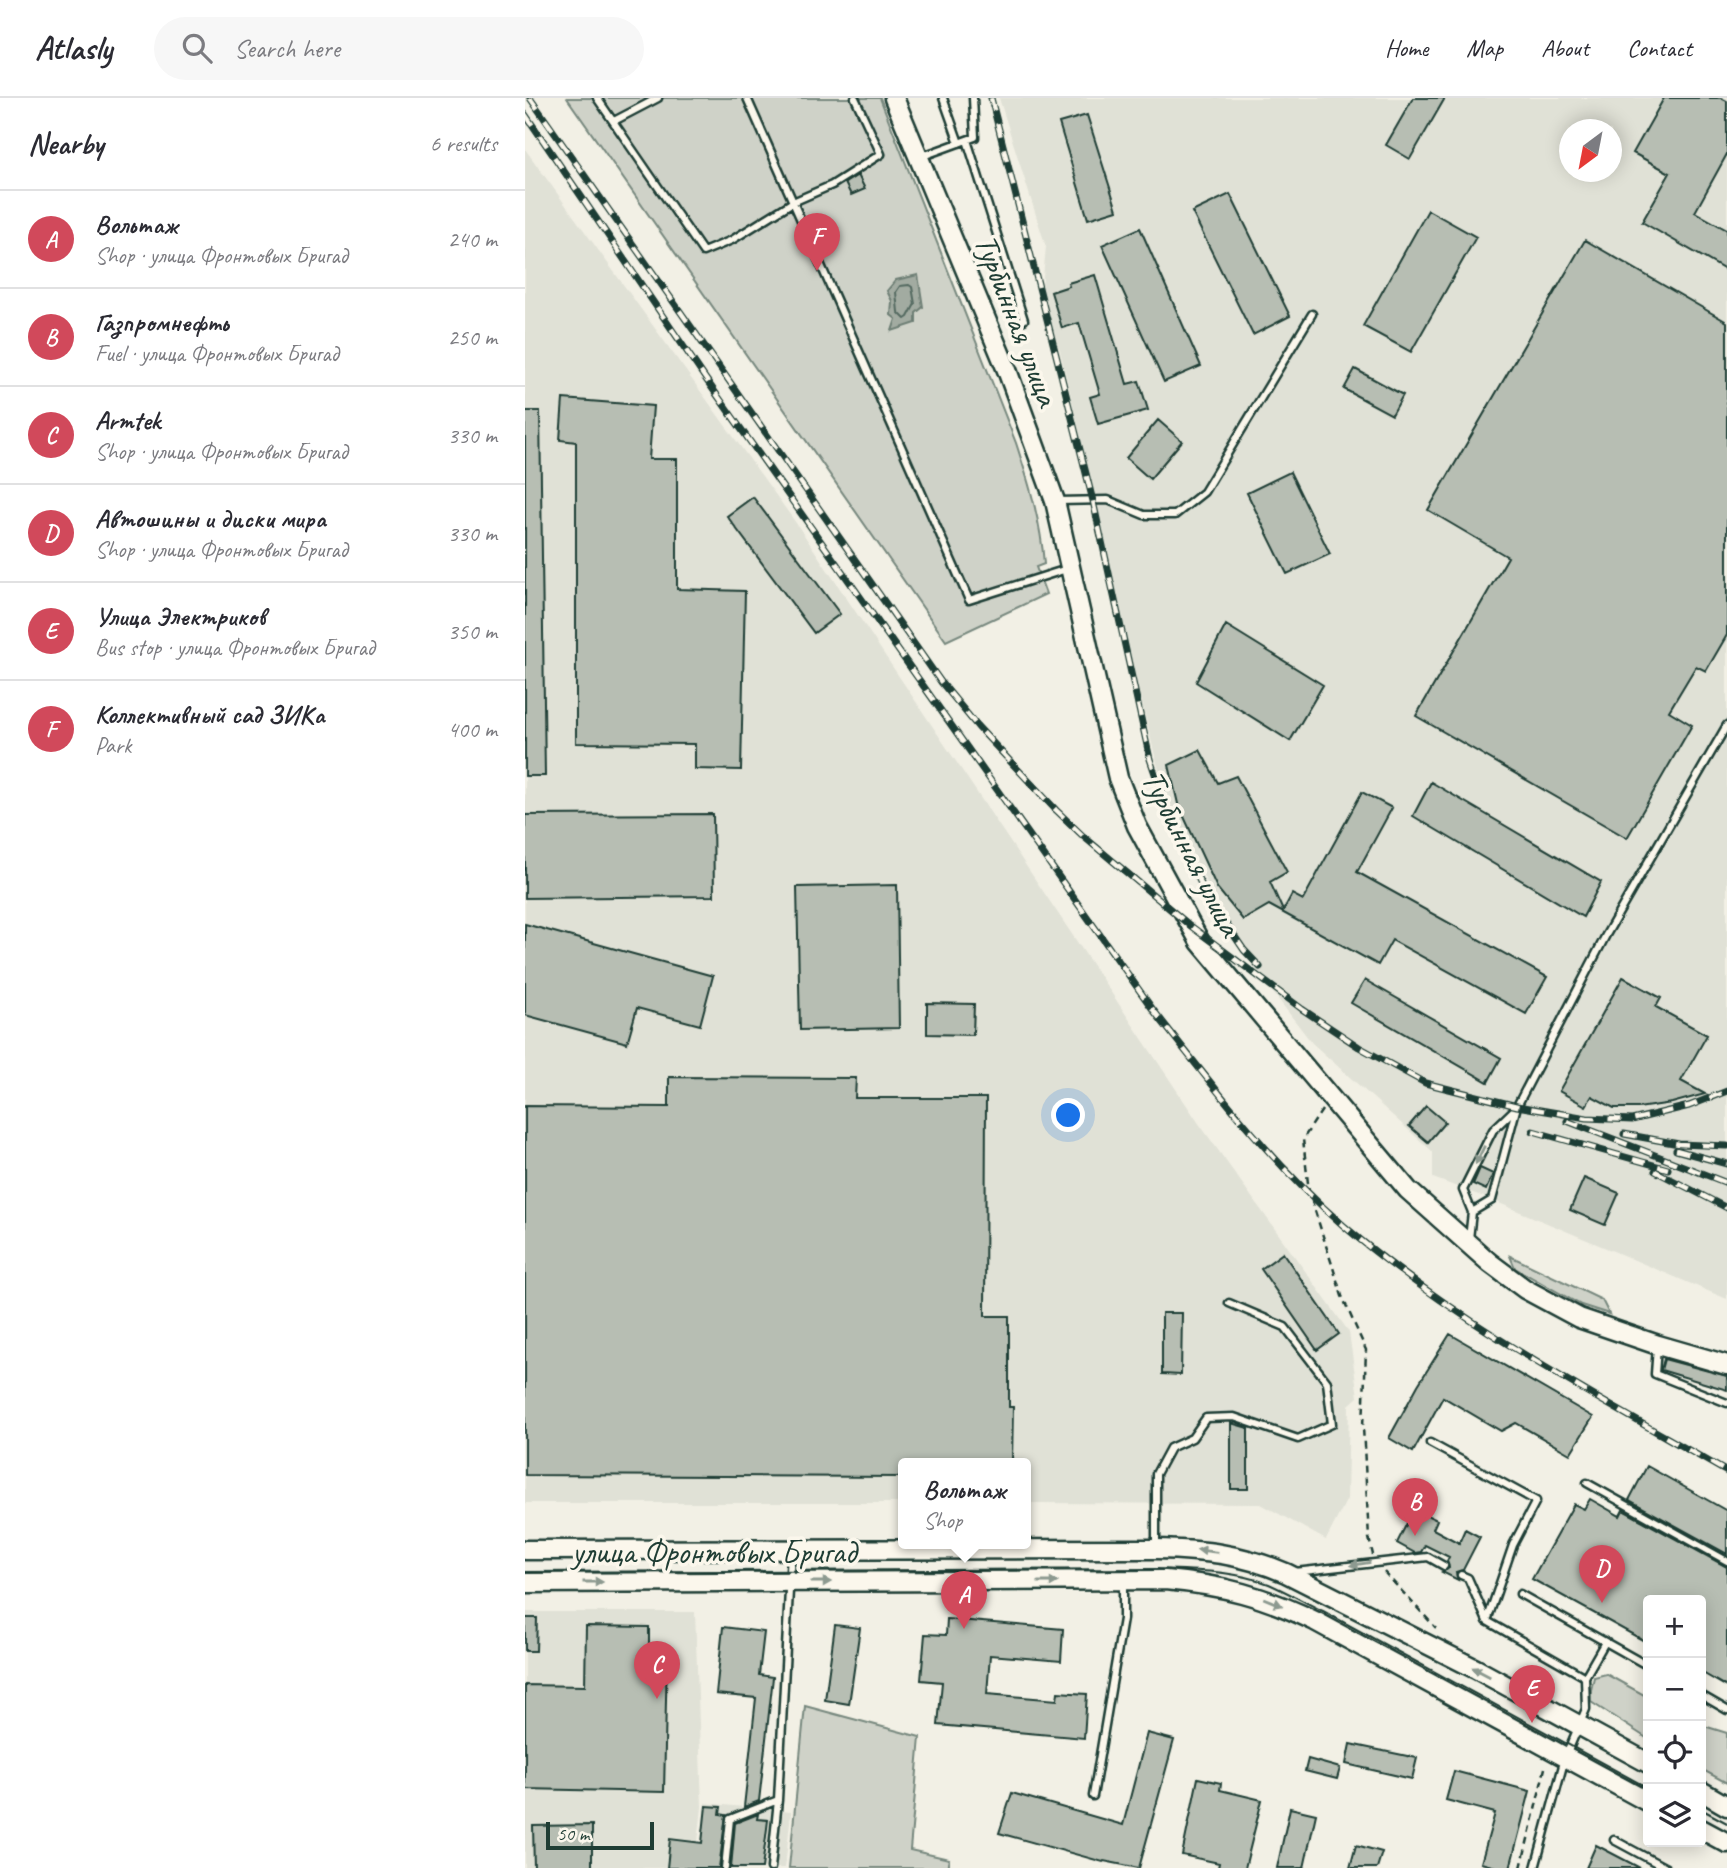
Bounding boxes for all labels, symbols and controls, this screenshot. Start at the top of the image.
search box [154,17,644,80]
text: Atlasly [35,27,112,69]
icon: search [178,29,216,67]
text: Search here [234,32,340,65]
text: Home [1385,33,1428,63]
text: Map [1466,33,1503,63]
text: About [1541,33,1589,63]
text: Contact [1627,33,1692,63]
north arrow [1559,119,1622,182]
text: Nearby [28,125,104,163]
text: 6 results [430,129,497,158]
text: Вольтаж [95,208,178,241]
pin: F [794,213,840,271]
text: A [45,225,57,254]
text: 240 m [448,225,497,254]
street label: Турбинная улица [965,228,1070,414]
text: Shop · улица Фронтовых Бригад [95,241,348,270]
text: Газпромнефть [95,306,229,339]
text: B [45,323,57,352]
text: 250 m [448,323,497,352]
text: Fuel · улица Фронтовых Бригад [95,339,339,368]
text: Armtek [95,404,160,437]
text: C [46,421,56,450]
text: 330 m [448,421,497,450]
text: Shop · улица Фронтовых Бригад [95,437,348,466]
text: Автошины и диски мира [95,502,326,535]
text: D [44,519,58,548]
text: 330 m [448,519,497,548]
text: Shop · улица Фронтовых Бригад [95,535,348,564]
text: Улица Электриков [95,600,266,633]
text: E [45,617,57,646]
text: 350 m [448,617,497,646]
text: Bus stop · улица Фронтовых Бригад [95,633,375,662]
text: Коллективный сад ЗИКа [95,698,325,731]
text: F [46,715,56,744]
text: 400 m [448,715,497,744]
text: Park [95,731,131,760]
street label: Турбинная улица [1132,763,1253,945]
your location [1051,1098,1085,1132]
one-way arrow [1475,1145,1486,1165]
popup [898,1458,1031,1549]
text: Вольтаж [923,1473,1006,1506]
pin: B [1392,1478,1438,1536]
text: Shop [923,1506,962,1535]
street label: улица Фронтовых Бригад [570,1531,859,1573]
one-way arrow [1196,1545,1218,1556]
pin: D [1579,1545,1625,1603]
one-way arrow [1349,1559,1371,1570]
pin: A [941,1571,987,1629]
one-way arrow [582,1576,604,1588]
one-way arrow [810,1576,832,1588]
one-way arrow [1037,1576,1059,1588]
map controls [1643,1595,1706,1847]
button: + [1643,1595,1706,1658]
one-way arrow [1263,1596,1284,1607]
pin: C [634,1641,680,1699]
button: − [1643,1658,1706,1721]
pin: E [1509,1665,1555,1723]
one-way arrow [1471,1666,1490,1678]
button: locate [1643,1721,1706,1784]
button: layers [1643,1784,1706,1847]
scale bar [546,1819,655,1851]
text: 50 m [557,1822,589,1846]

